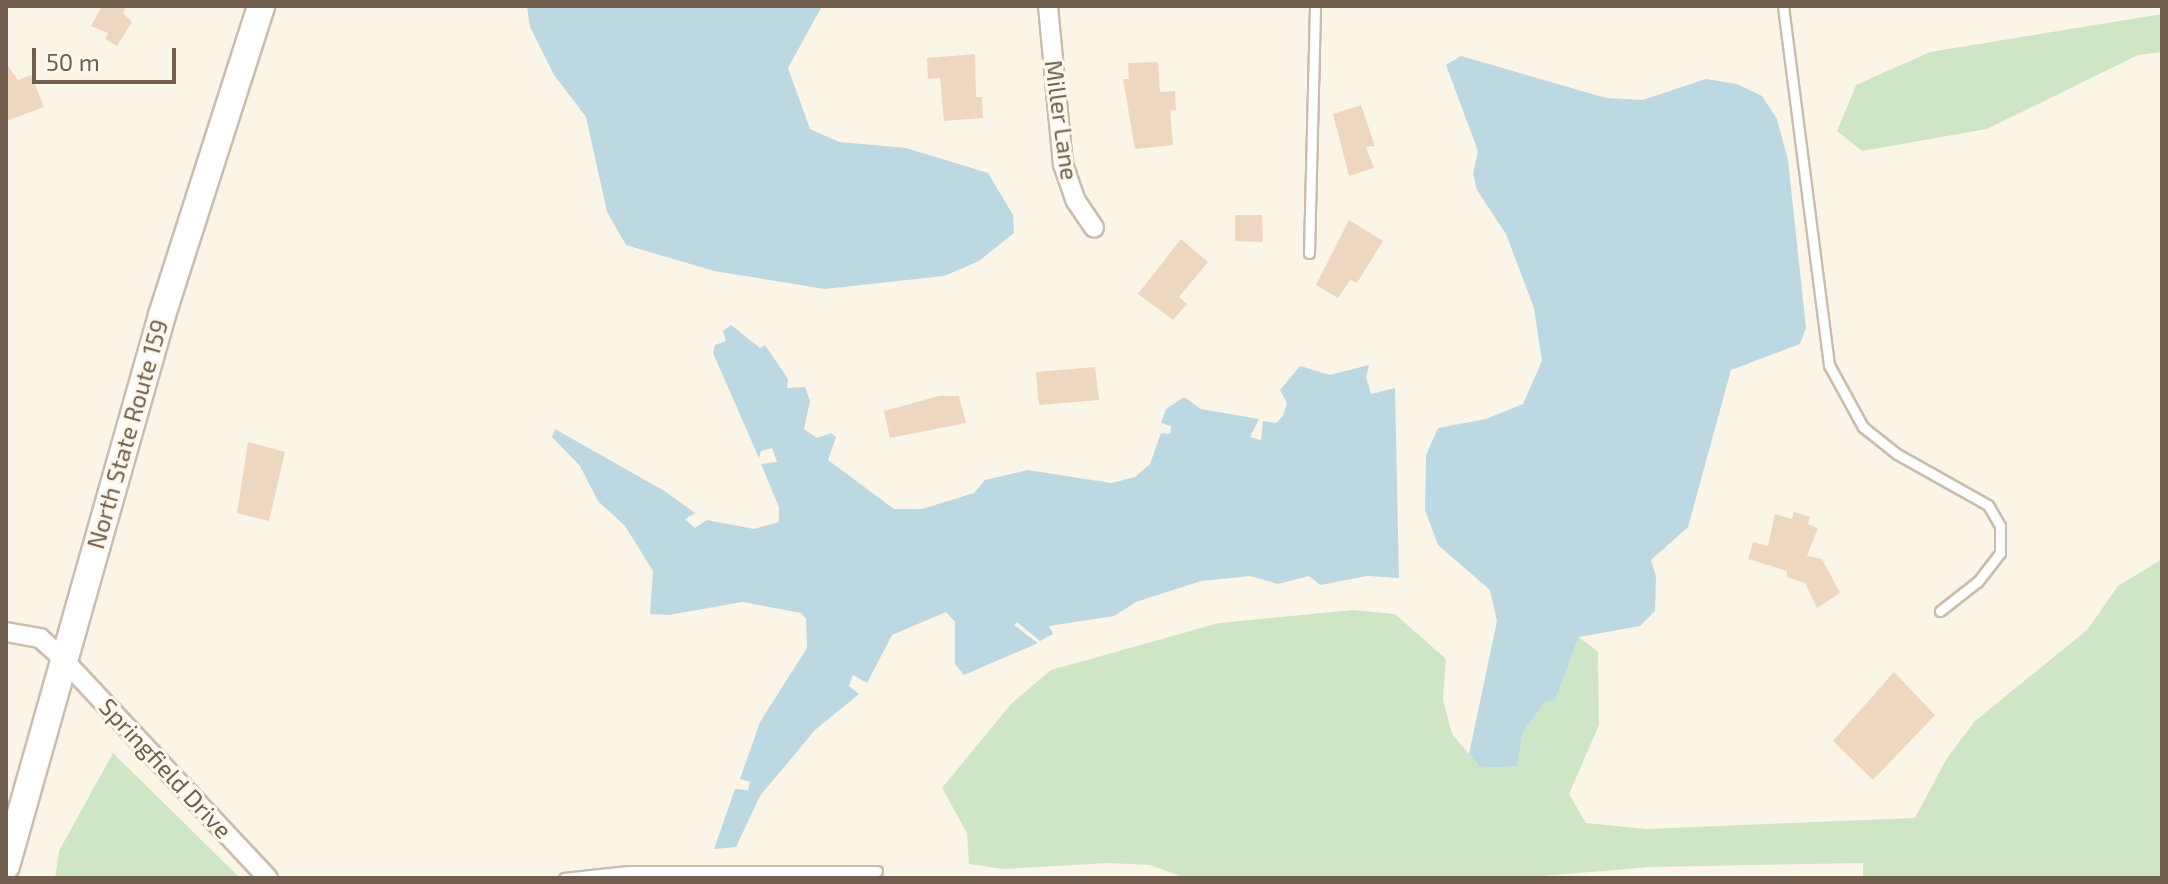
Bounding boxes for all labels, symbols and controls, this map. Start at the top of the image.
scale bar [36,32,180,82]
text: 50 m [46,47,100,76]
street label: Miller Lane [1039,58,1085,182]
street label: North State Route 159 [80,316,174,552]
street label: Springfield Drive [94,692,238,844]

